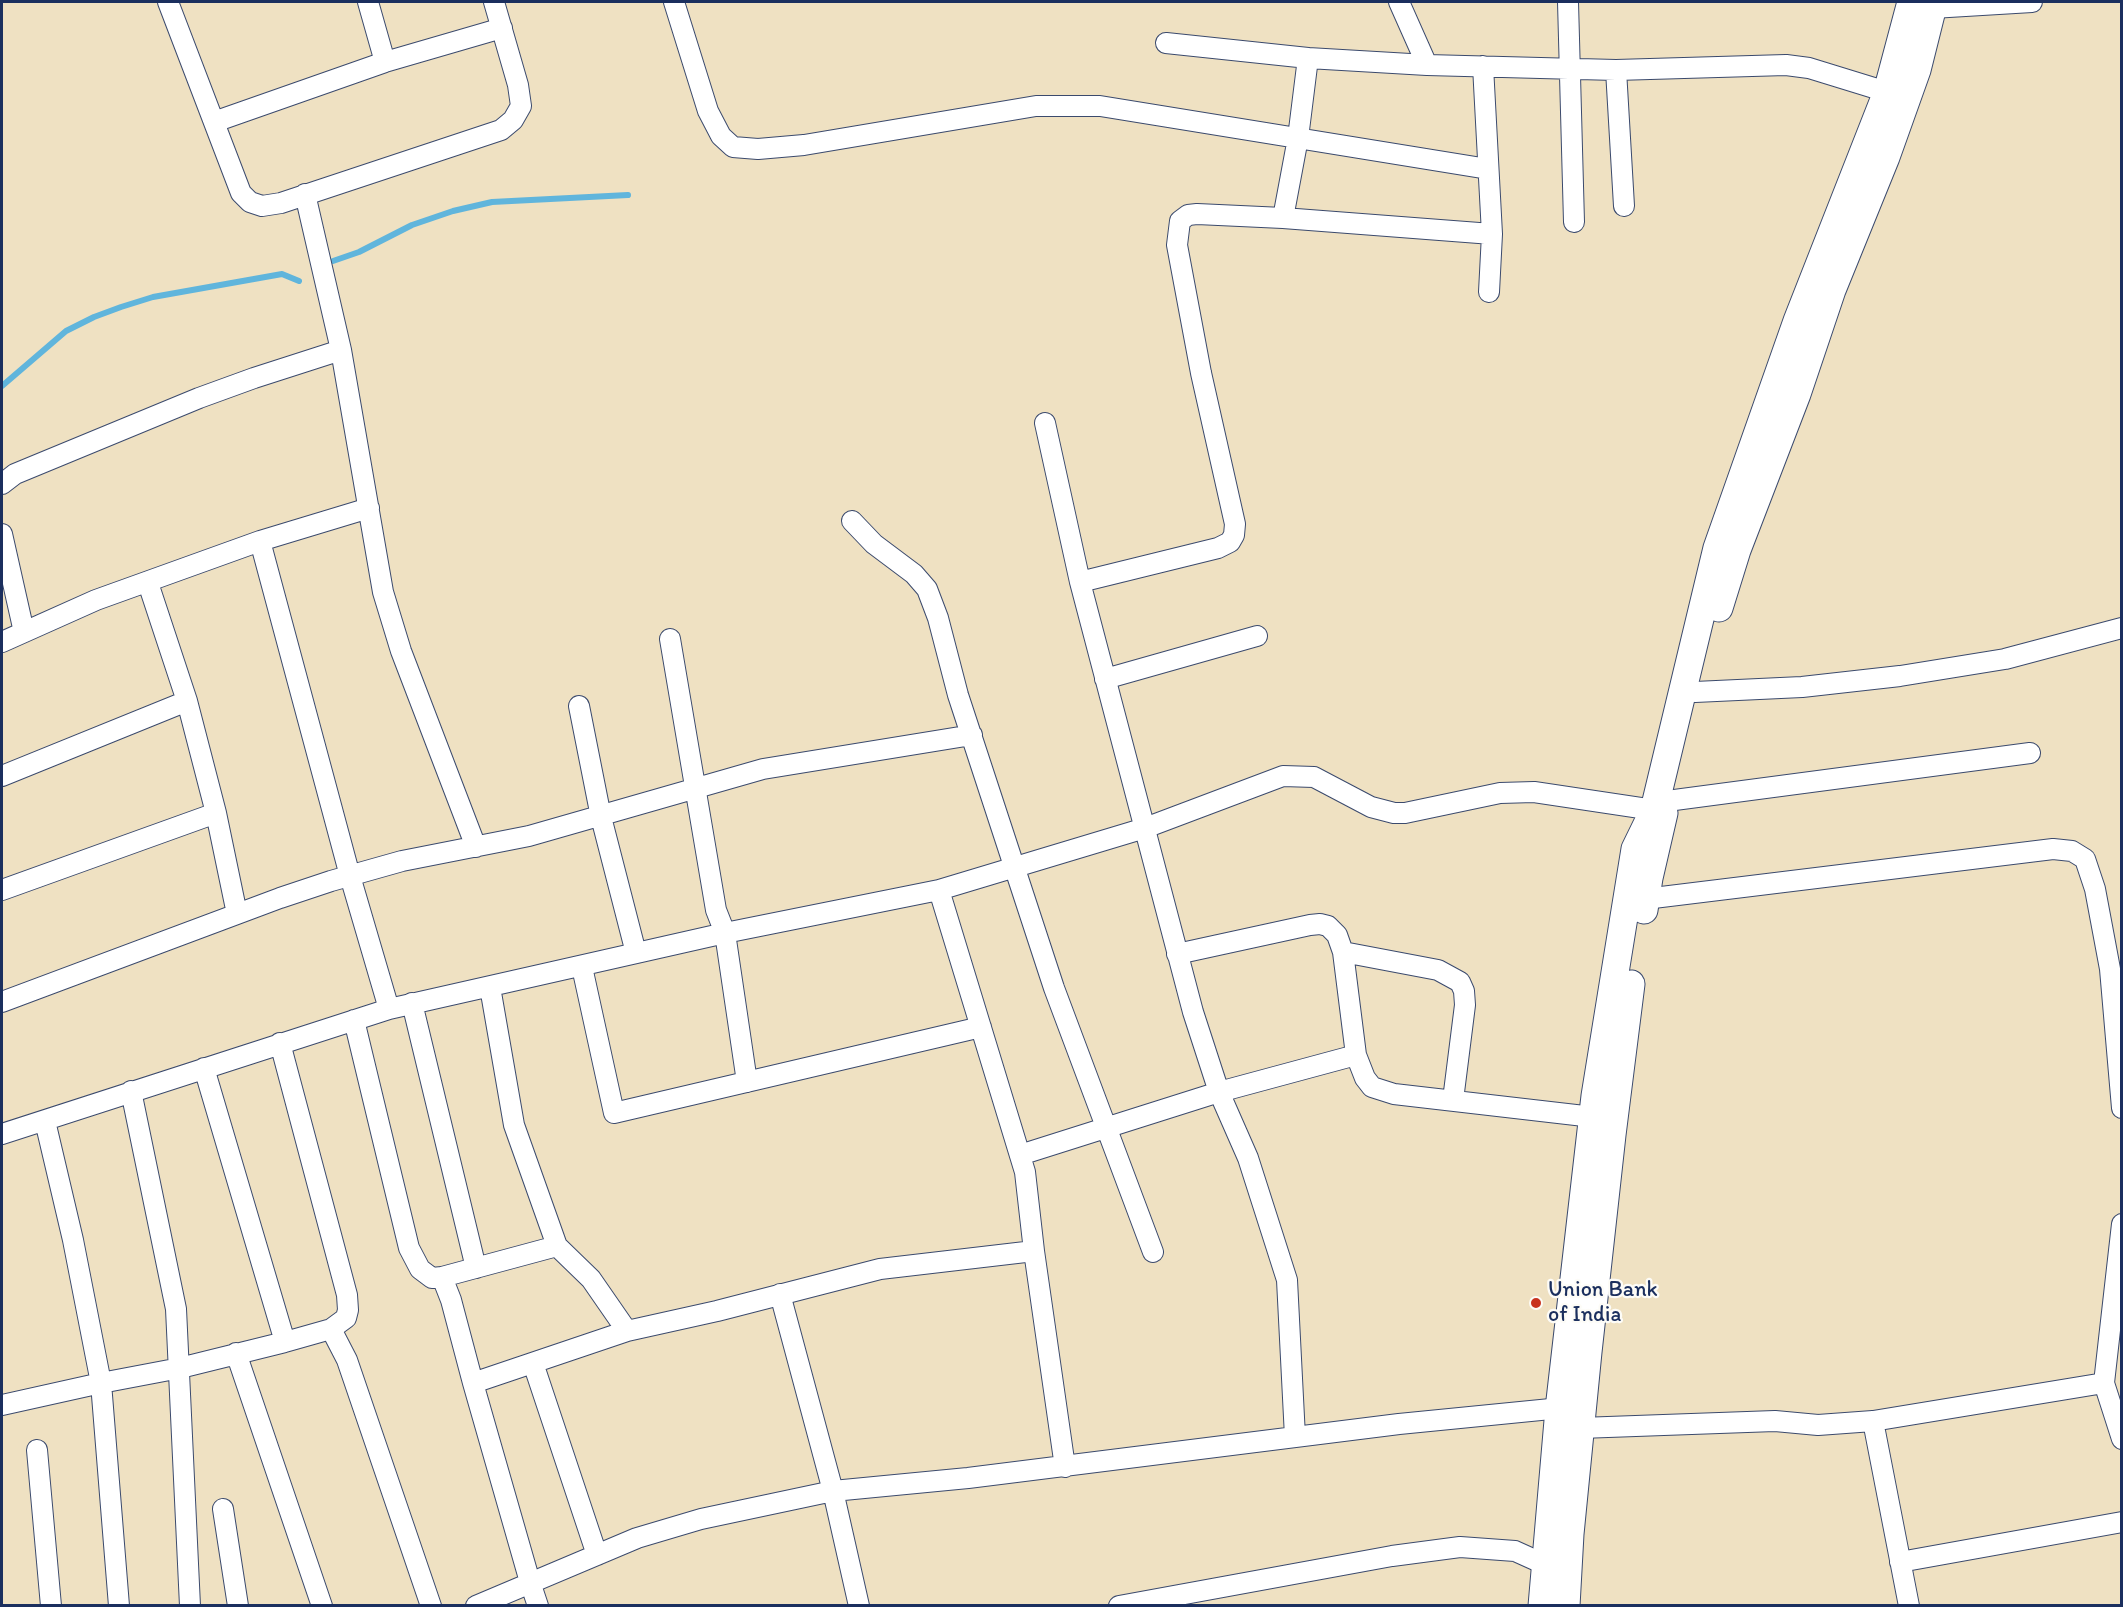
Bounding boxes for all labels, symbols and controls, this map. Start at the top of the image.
place label: Union Bank of India [1548,1277,1658,1328]
marker: Union Bank of India [1529,1296,1543,1310]

